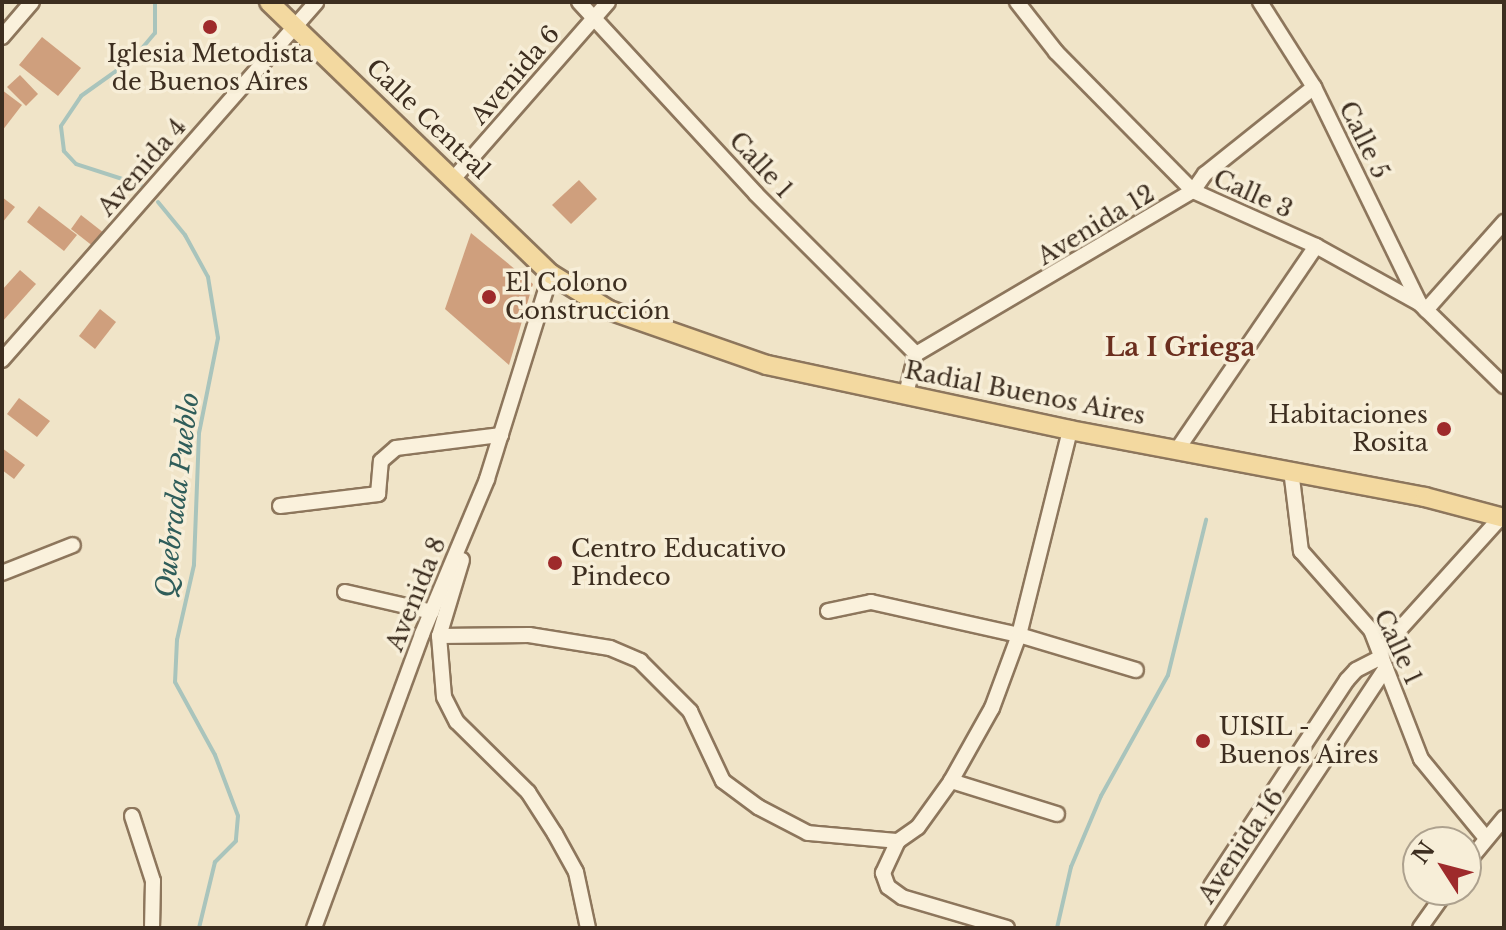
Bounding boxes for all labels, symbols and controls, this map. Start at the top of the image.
marker: Iglesia Metodista de Buenos Aires [201,18,219,36]
street label: Avenida 6 [464,20,566,130]
place label: Iglesia Metodista de Buenos Aires [107,40,313,96]
street label: Calle Central [360,53,496,185]
street label: Calle 5 [1333,97,1395,183]
street label: Avenida 4 [92,112,192,222]
street label: Calle 1 [723,126,799,204]
street label: Calle 3 [1209,164,1297,224]
street label: Avenida 12 [1032,179,1160,271]
place label: El Colono Construcción [505,269,670,325]
marker: El Colono Construcción [480,288,498,306]
district label: La I Griega [1105,332,1255,364]
street label: Radial Buenos Aires [902,355,1148,431]
water label: Quebrada Pueblo [150,390,206,600]
place label: Habitaciones Rosita [1268,401,1428,457]
marker: Habitaciones Rosita [1435,420,1453,438]
street label: Avenida 8 [380,533,452,655]
place label: Centro Educativo Pindeco [571,535,786,591]
marker: Centro Educativo Pindeco [546,554,564,572]
street label: Calle 1 [1368,605,1428,689]
place label: UISIL - Buenos Aires [1219,713,1380,769]
marker: UISIL - Buenos Aires [1194,732,1212,750]
street label: Avenida 16 [1192,783,1290,909]
north arrow [1402,826,1482,906]
text: N [1407,836,1441,869]

